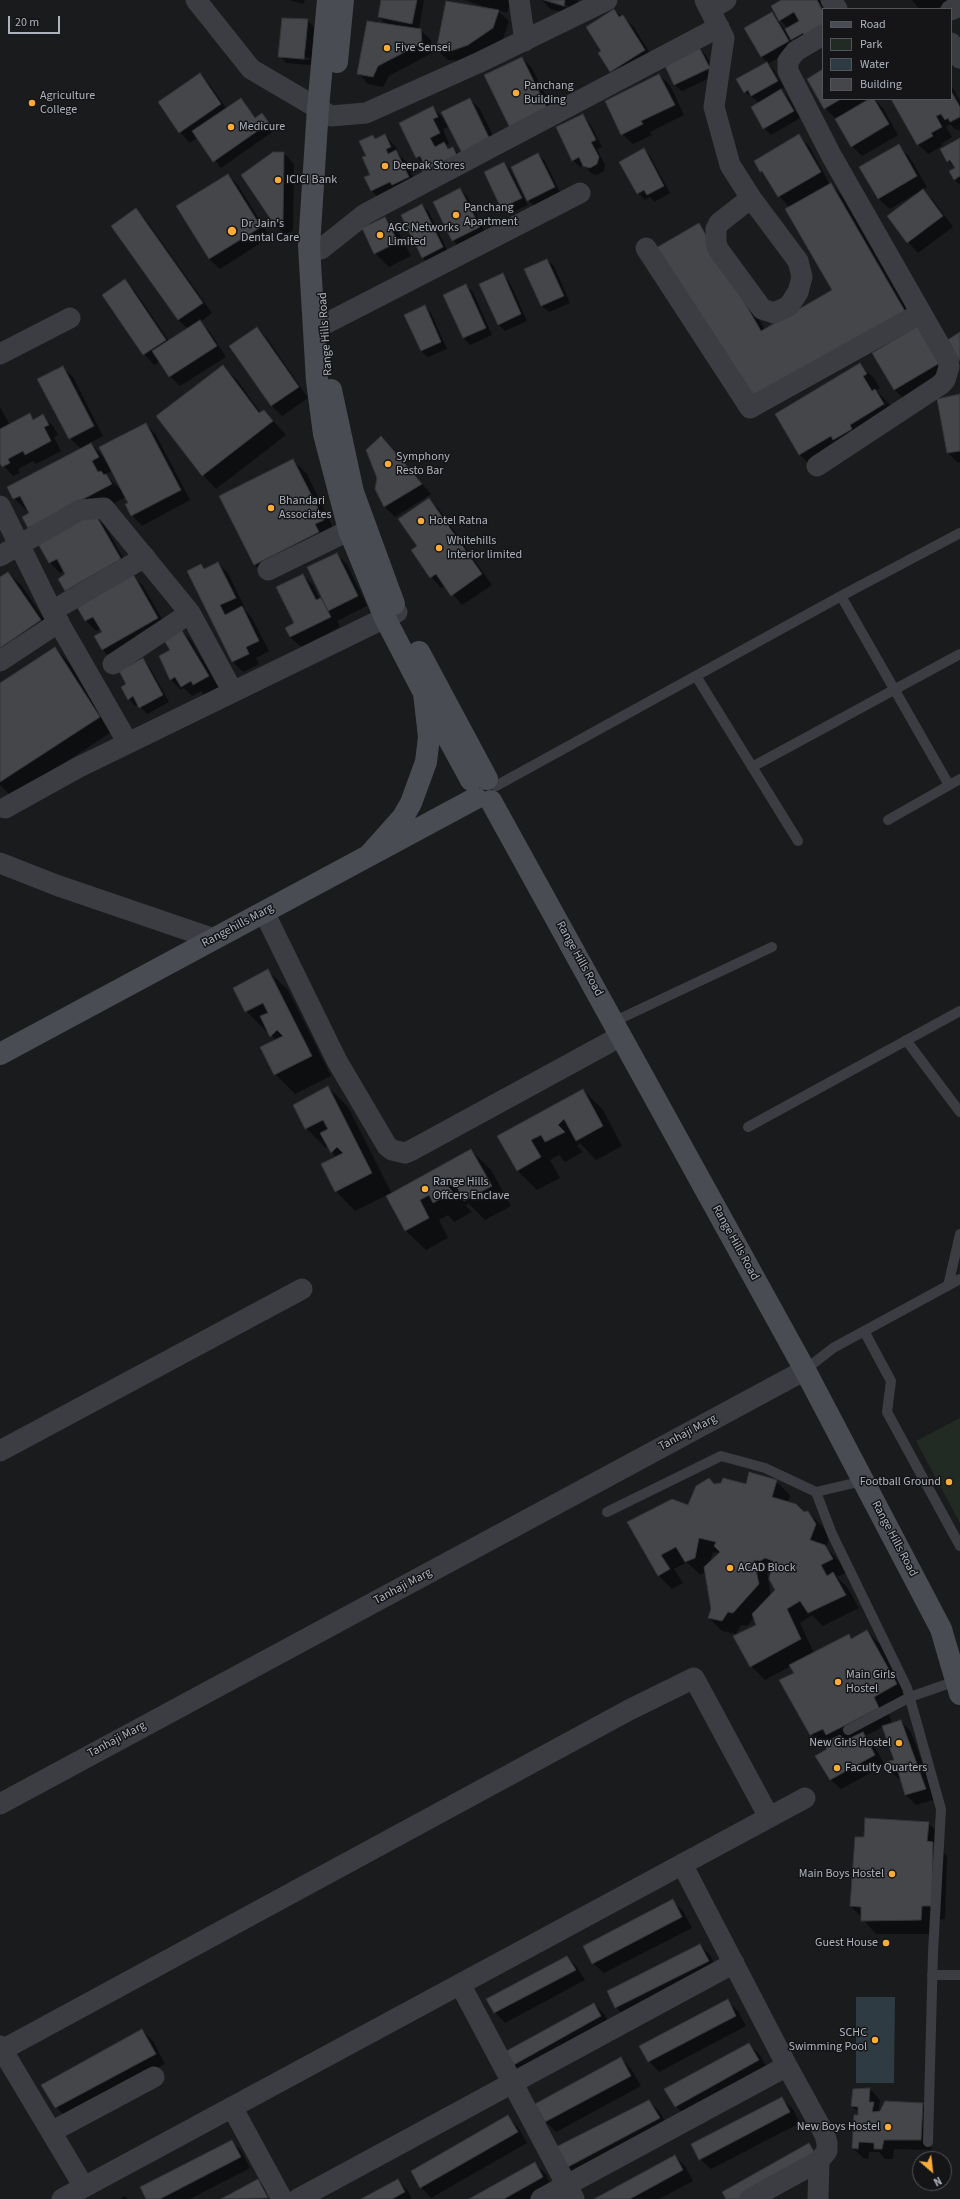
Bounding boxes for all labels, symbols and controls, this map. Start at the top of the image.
scale bar [10,8,62,34]
legend [822,8,952,100]
text: 20 m [15,14,39,31]
text: Road [860,16,886,33]
text: Park [860,36,882,53]
place label: Five Sensei [395,41,451,55]
marker: Five Sensei [382,43,392,53]
text: Water [860,56,889,73]
text: Building [860,76,902,93]
place label: Panchang Building [524,79,574,107]
marker: Panchang Building [511,88,521,98]
place label: Agriculture College [40,89,95,117]
marker: Agriculture College [27,98,37,108]
place label: Medicure [239,120,285,134]
marker: Medicure [226,122,236,132]
place label: Deepak Stores [393,159,465,173]
marker: Deepak Stores [380,161,390,171]
place label: ICICI Bank [286,173,337,187]
marker: ICICI Bank [273,175,283,185]
place label: Panchang Apartment [464,201,518,229]
marker: Panchang Apartment [451,210,461,220]
place label: Dr Jain's Dental Care [241,217,299,245]
place label: AGC Networks Limited [388,221,459,249]
marker: Dr Jain's Dental Care [226,225,238,237]
marker: AGC Networks Limited [375,230,385,240]
street label: Range Hills Road [316,292,336,376]
place label: Symphony Resto Bar [396,450,450,478]
marker: Symphony Resto Bar [383,459,393,469]
place label: Bhandari Associates [279,494,332,522]
marker: Bhandari Associates [266,503,276,513]
place label: Hotel Ratna [429,514,488,528]
marker: Hotel Ratna [416,516,426,526]
place label: Whitehills Interior limited [447,534,522,562]
marker: Whitehills Interior limited [434,543,444,553]
street label: Rangehills Marg [200,901,276,951]
street label: Range Hills Road [552,919,606,999]
place label: Range Hills Offcers Enclave [433,1175,509,1203]
marker: Range Hills Offcers Enclave [420,1184,430,1194]
street label: Range Hills Road [708,1203,762,1283]
street label: Tanhaji Marg [656,1412,720,1454]
place label: Football Ground [860,1475,941,1489]
marker: Football Ground [944,1477,954,1487]
street label: Range Hills Road [868,1499,920,1579]
place label: ACAD Block [738,1561,796,1575]
marker: ACAD Block [725,1563,735,1573]
street label: Tanhaji Marg [371,1566,435,1608]
place label: Main Girls Hostel [846,1668,895,1696]
marker: Main Girls Hostel [833,1677,843,1687]
street label: Tanhaji Marg [85,1719,149,1761]
place label: New Girls Hostel [809,1736,891,1750]
marker: New Girls Hostel [894,1738,904,1748]
place label: Faculty Quarters [845,1761,927,1775]
marker: Faculty Quarters [832,1763,842,1773]
place label: Main Boys Hostel [799,1867,884,1881]
marker: Main Boys Hostel [887,1869,897,1879]
place label: Guest House [815,1936,878,1950]
marker: Guest House [881,1938,891,1948]
place label: SCHC Swimming Pool [789,2026,867,2054]
marker: SCHC Swimming Pool [870,2035,880,2045]
place label: New Boys Hostel [797,2120,880,2134]
marker: New Boys Hostel [883,2122,893,2132]
north arrow [912,2151,952,2191]
text: N [931,2173,944,2189]

